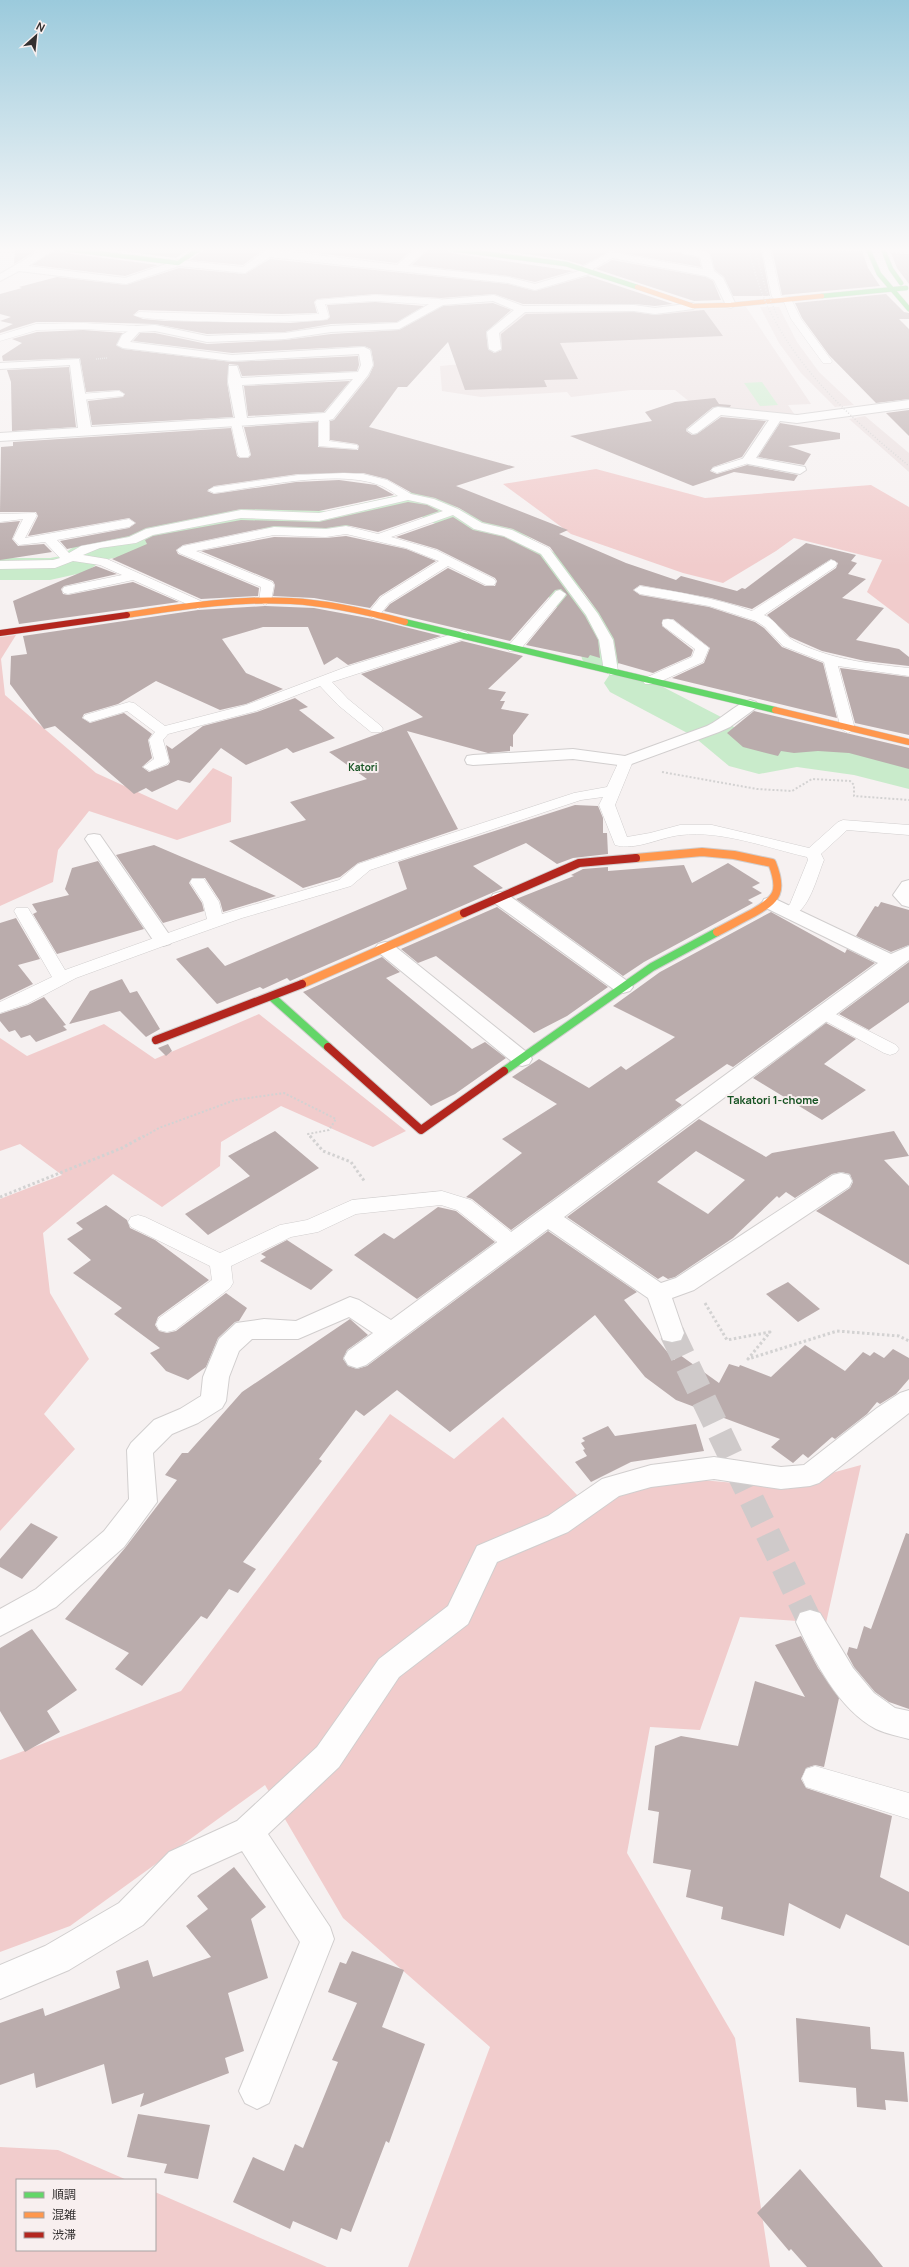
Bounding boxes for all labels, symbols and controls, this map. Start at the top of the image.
north arrow [16,16,56,56]
text: N [34,18,48,35]
district label: Katori [348,760,378,774]
district label: Takatori 1-chome [727,1092,819,1107]
legend [16,2179,156,2251]
text: 順調 [52,2186,76,2203]
text: 混雑 [52,2206,76,2223]
text: 渋滞 [52,2226,76,2243]

